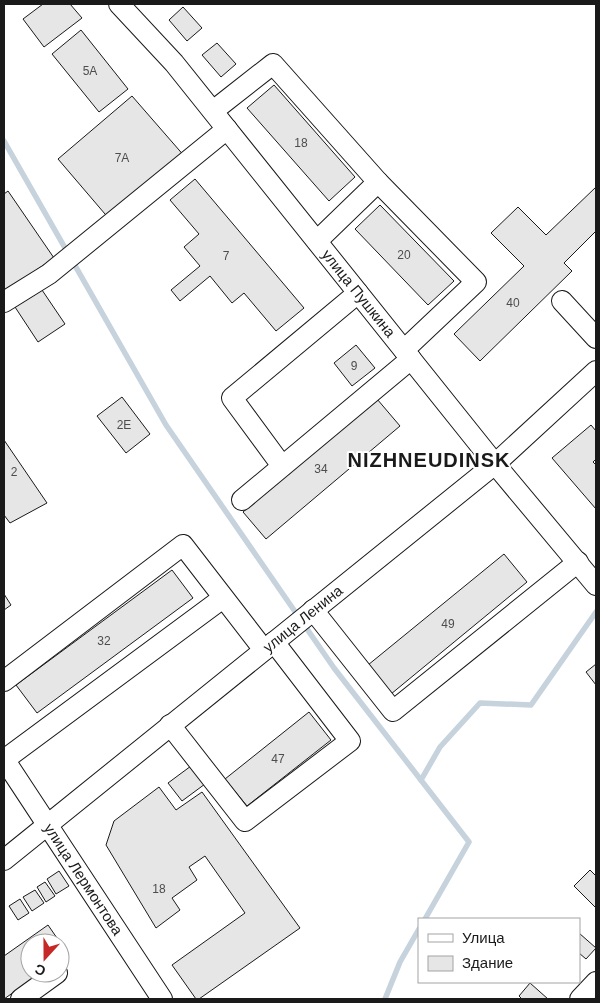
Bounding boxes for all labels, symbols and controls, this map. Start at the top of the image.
house number: 5А [83,64,97,78]
house number: 18 [294,136,308,150]
house number: 7А [115,151,129,165]
street label: улица Пушкина [319,246,400,341]
house number: 20 [397,248,411,262]
house number: 7 [223,249,230,263]
house number: 40 [506,296,520,310]
house number: 9 [351,359,358,373]
house number: 2Е [117,418,131,432]
district label: NIZHNEUDINSK [347,449,511,471]
house number: 34 [314,462,328,476]
house number: 2 [11,465,18,479]
street label: улица Ленина [260,581,346,656]
house number: 49 [441,617,455,631]
house number: 32 [97,634,111,648]
house number: 47 [271,752,285,766]
street label: улица Лермонтова [41,820,127,939]
house number: 18 [152,882,166,896]
legend [418,918,580,983]
text: Улица [462,929,505,946]
north arrow [20,933,70,983]
text: Здание [462,954,513,971]
text: С [33,961,48,979]

